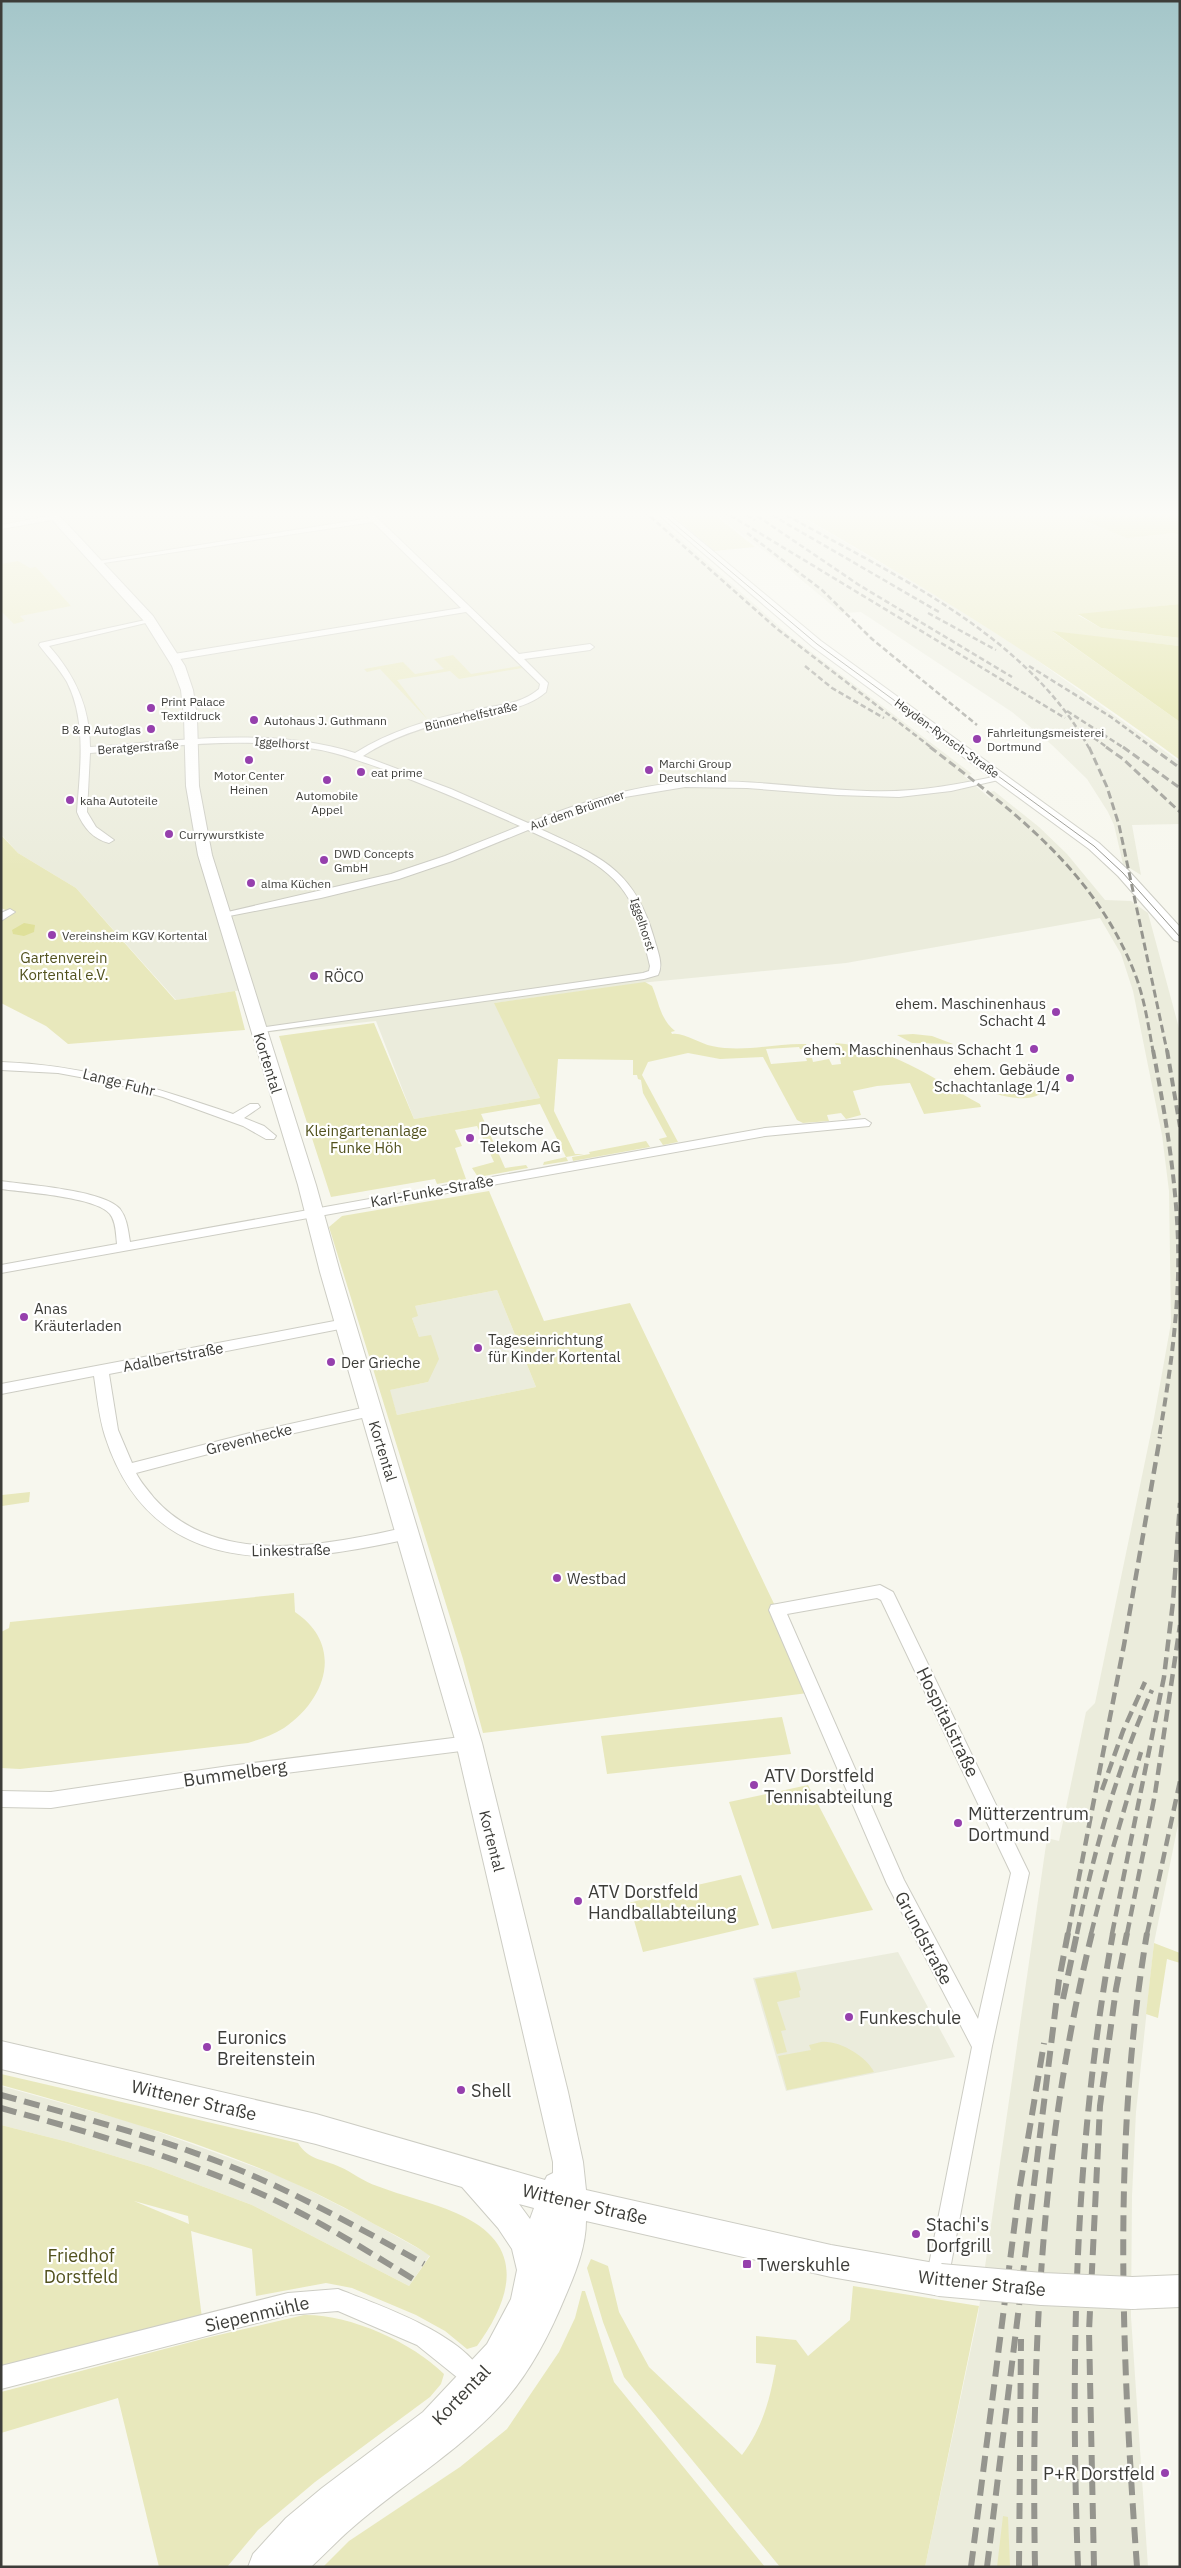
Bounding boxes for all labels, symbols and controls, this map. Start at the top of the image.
place label: Print Palace Textildruck [161,694,226,723]
street label: Heyden-Rynsch-Straße [892,695,1003,781]
street label: Bünnerhelfstraße [423,698,519,734]
marker: Print Palace Textildruck [145,702,157,714]
place label: Autohaus J. Guthmann [264,713,387,728]
marker: Autohaus J. Guthmann [248,714,260,726]
place label: B & R Autoglas [61,722,141,737]
marker: B & R Autoglas [145,723,157,735]
place label: Fahrleitungsmeisterei Dortmund [987,725,1104,754]
marker: Fahrleitungsmeisterei Dortmund [971,733,983,745]
street label: Iggelhorst [254,734,310,752]
street label: Beratgerstraße [97,737,180,757]
marker: Motor Center Heinen [243,754,255,766]
place label: Marchi Group Deutschland [659,756,731,785]
marker: Marchi Group Deutschland [643,764,655,776]
place label: eat prime [371,765,423,780]
marker: eat prime [355,766,367,778]
place label: Motor Center Heinen [214,768,285,797]
marker: Automobile Appel [321,774,333,786]
street label: Auf dem Brümmer [528,787,627,833]
place label: Automobile Appel [296,788,359,817]
place label: kaha Autoteile [80,793,158,808]
marker: kaha Autoteile [64,794,76,806]
place label: Currywurstkiste [179,827,265,842]
marker: Currywurstkiste [163,828,175,840]
place label: DWD Concepts GmbH [334,846,414,875]
marker: DWD Concepts GmbH [318,854,330,866]
place label: alma Küchen [261,876,331,891]
marker: alma Küchen [245,877,257,889]
street label: Iggelhorst [627,895,659,953]
place label: Vereinsheim KGV Kortental [62,928,207,943]
marker: Vereinsheim KGV Kortental [46,929,58,941]
park label: Gartenverein Kortental e.V. [19,948,109,984]
place label: RÖCO [324,967,364,986]
marker: RÖCO [308,970,320,982]
place label: ehem. Maschinenhaus Schacht 4 [895,994,1046,1030]
marker: ehem. Maschinenhaus Schacht 4 [1050,1006,1062,1018]
street label: Kortental [250,1030,286,1096]
place label: ehem. Maschinenhaus Schacht 1 [803,1040,1024,1059]
marker: ehem. Maschinenhaus Schacht 1 [1028,1043,1040,1055]
place label: ehem. Gebäude Schachtanlage 1/4 [934,1060,1060,1096]
street label: Lange Fuhr [81,1064,158,1100]
marker: ehem. Gebäude Schachtanlage 1/4 [1064,1072,1076,1084]
place label: Deutsche Telekom AG [480,1120,561,1156]
park label: Kleingartenanlage Funke Höh [305,1121,427,1157]
marker: Deutsche Telekom AG [464,1132,476,1144]
street label: Karl-Funke-Straße [369,1171,495,1211]
place label: Anas Kräuterladen [34,1299,122,1335]
marker: Anas Kräuterladen [18,1311,30,1323]
place label: Tageseinrichtung für Kinder Kortental [488,1330,621,1366]
street label: Adalbertstraße [121,1338,225,1376]
marker: Tageseinrichtung für Kinder Kortental [472,1342,484,1354]
place label: Der Grieche [341,1353,421,1372]
marker: Der Grieche [325,1356,337,1368]
street label: Kortental [365,1418,401,1484]
street label: Grevenhecke [204,1419,294,1459]
street label: Linkestraße [251,1540,331,1560]
place label: Westbad [567,1569,626,1588]
marker: Westbad [551,1572,563,1584]
street label: Hospitalstraße [911,1663,985,1781]
street label: Bummelberg [182,1754,289,1792]
place label: ATV Dorstfeld Tennisabteilung [764,1764,893,1808]
marker: ATV Dorstfeld Tennisabteilung [748,1779,760,1791]
place label: Mütterzentrum Dortmund [968,1802,1089,1846]
street label: Kortental [475,1808,509,1874]
marker: Mütterzentrum Dortmund [952,1817,964,1829]
place label: ATV Dorstfeld Handballabteilung [588,1880,737,1924]
street label: Grundstraße [890,1887,958,1989]
marker: ATV Dorstfeld Handballabteilung [572,1895,584,1907]
place label: Funkeschule [859,2006,961,2029]
marker: Funkeschule [843,2011,855,2023]
place label: Euronics Breitenstein [217,2026,316,2070]
marker: Euronics Breitenstein [201,2041,213,2053]
street label: Wittener Straße [129,2074,259,2126]
place label: Shell [471,2079,511,2102]
marker: Shell [455,2084,467,2096]
street label: Wittener Straße [520,2178,650,2230]
place label: Stachi's Dorfgrill [926,2213,991,2257]
marker: Stachi's Dorfgrill [910,2228,922,2240]
park label: Friedhof Dorstfeld [44,2244,118,2288]
place label: Twerskuhle [757,2253,850,2276]
marker: Twerskuhle [741,2258,753,2270]
street label: Wittener Straße [917,2265,1047,2301]
street label: Siepenmühle [203,2291,312,2337]
street label: Kortental [427,2360,495,2430]
place label: P+R Dorstfeld [1043,2462,1155,2485]
marker: P+R Dorstfeld [1159,2467,1171,2479]

